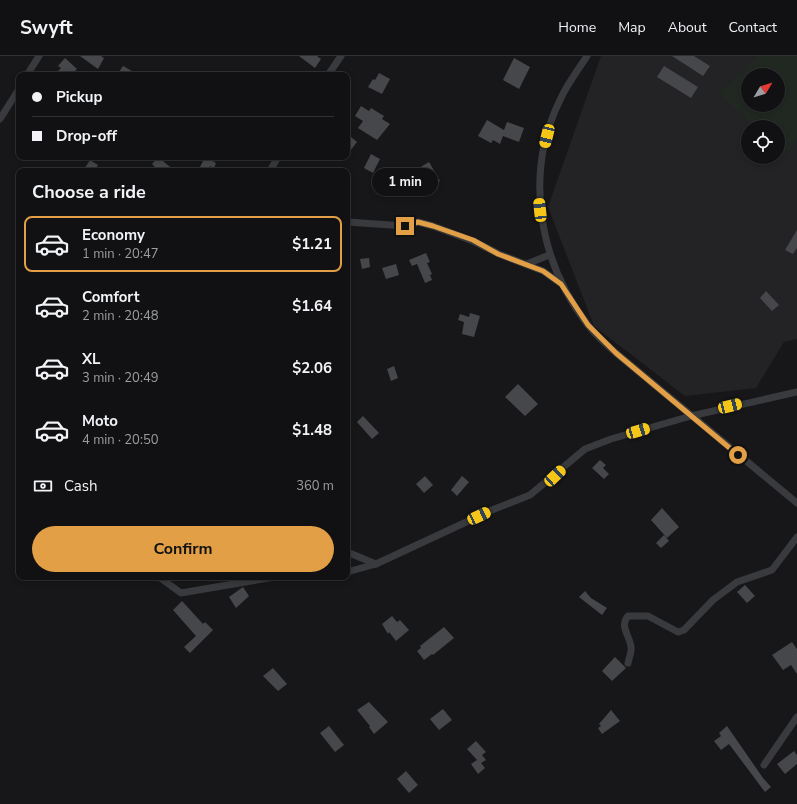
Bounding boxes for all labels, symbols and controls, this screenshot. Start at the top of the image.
text: Swyft [20,15,73,41]
text: Home [558,18,596,37]
text: Map [618,18,646,37]
text: About [668,18,707,37]
text: Contact [729,18,777,37]
north arrow [741,68,785,112]
map controls [741,68,785,164]
text: Pickup [56,87,102,107]
button: locate [741,120,785,164]
car [538,123,556,149]
text: Drop-off [56,126,117,146]
callout: 1 min [372,168,438,196]
text: 1 min [388,173,422,191]
text: Choose a ride [32,180,146,204]
car [533,197,547,223]
route end [396,217,414,235]
text: Economy [82,225,145,245]
icon: car [34,226,70,262]
text: $1.21 [292,234,332,254]
text: 1 min · 20:47 [82,245,158,263]
text: Comfort [82,287,139,307]
icon: car [34,288,70,324]
text: $1.64 [292,296,332,316]
text: 2 min · 20:48 [82,307,158,325]
text: XL [82,349,101,369]
icon: car [34,350,70,386]
text: $2.06 [292,358,332,378]
text: 3 min · 20:49 [82,369,158,387]
car [717,397,743,415]
text: Moto [82,411,118,431]
icon: car [34,412,70,448]
text: $1.48 [292,420,332,440]
car [625,422,651,440]
text: 4 min · 20:50 [82,431,158,449]
route start [729,446,747,464]
car [542,463,568,489]
icon: cash [32,475,54,497]
text: Cash [64,476,98,496]
text: 360 m [296,477,334,495]
car [466,505,492,527]
button: Confirm [32,526,334,572]

